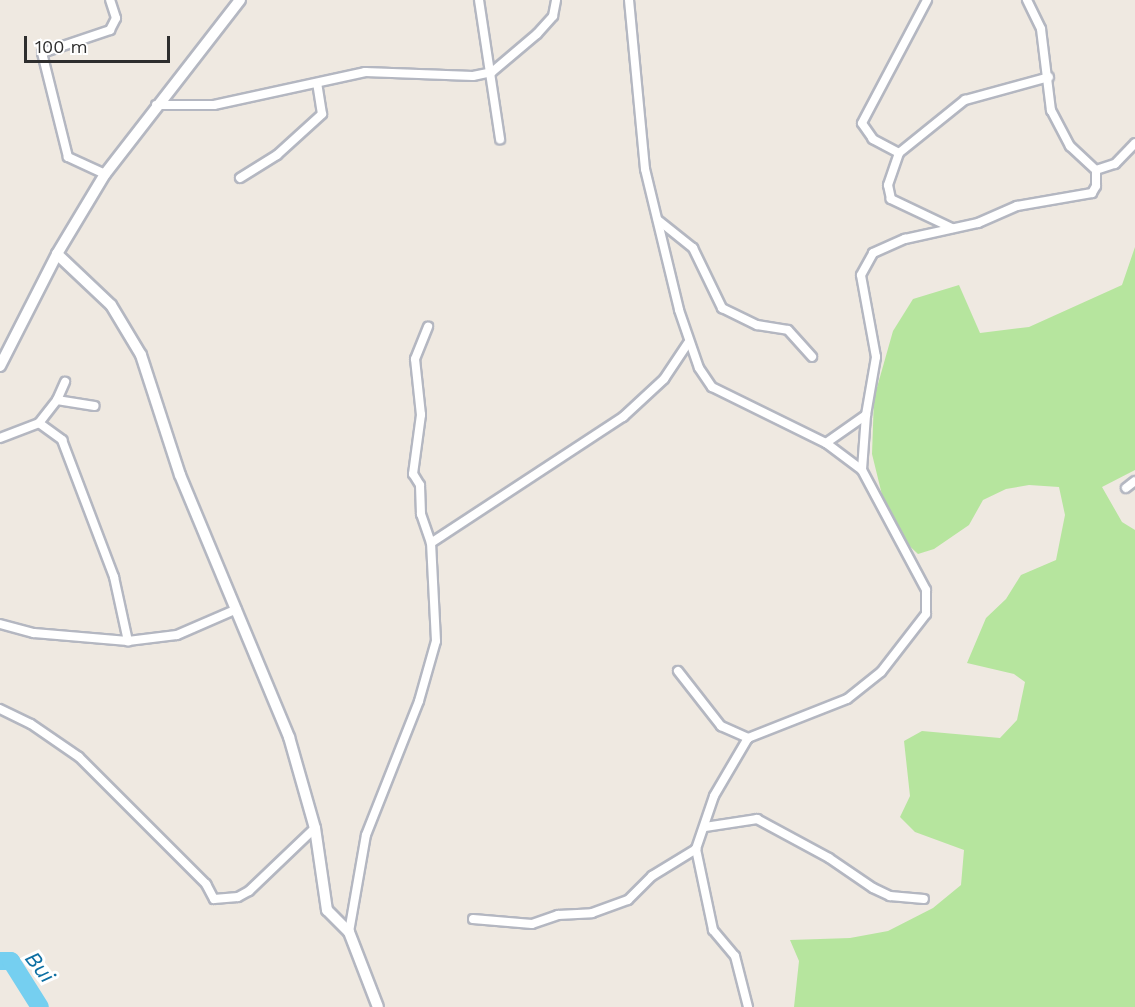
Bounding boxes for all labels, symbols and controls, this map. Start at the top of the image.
scale bar [27,24,172,62]
text: 100 m [35,36,88,57]
water label: Bui [19,946,61,988]

